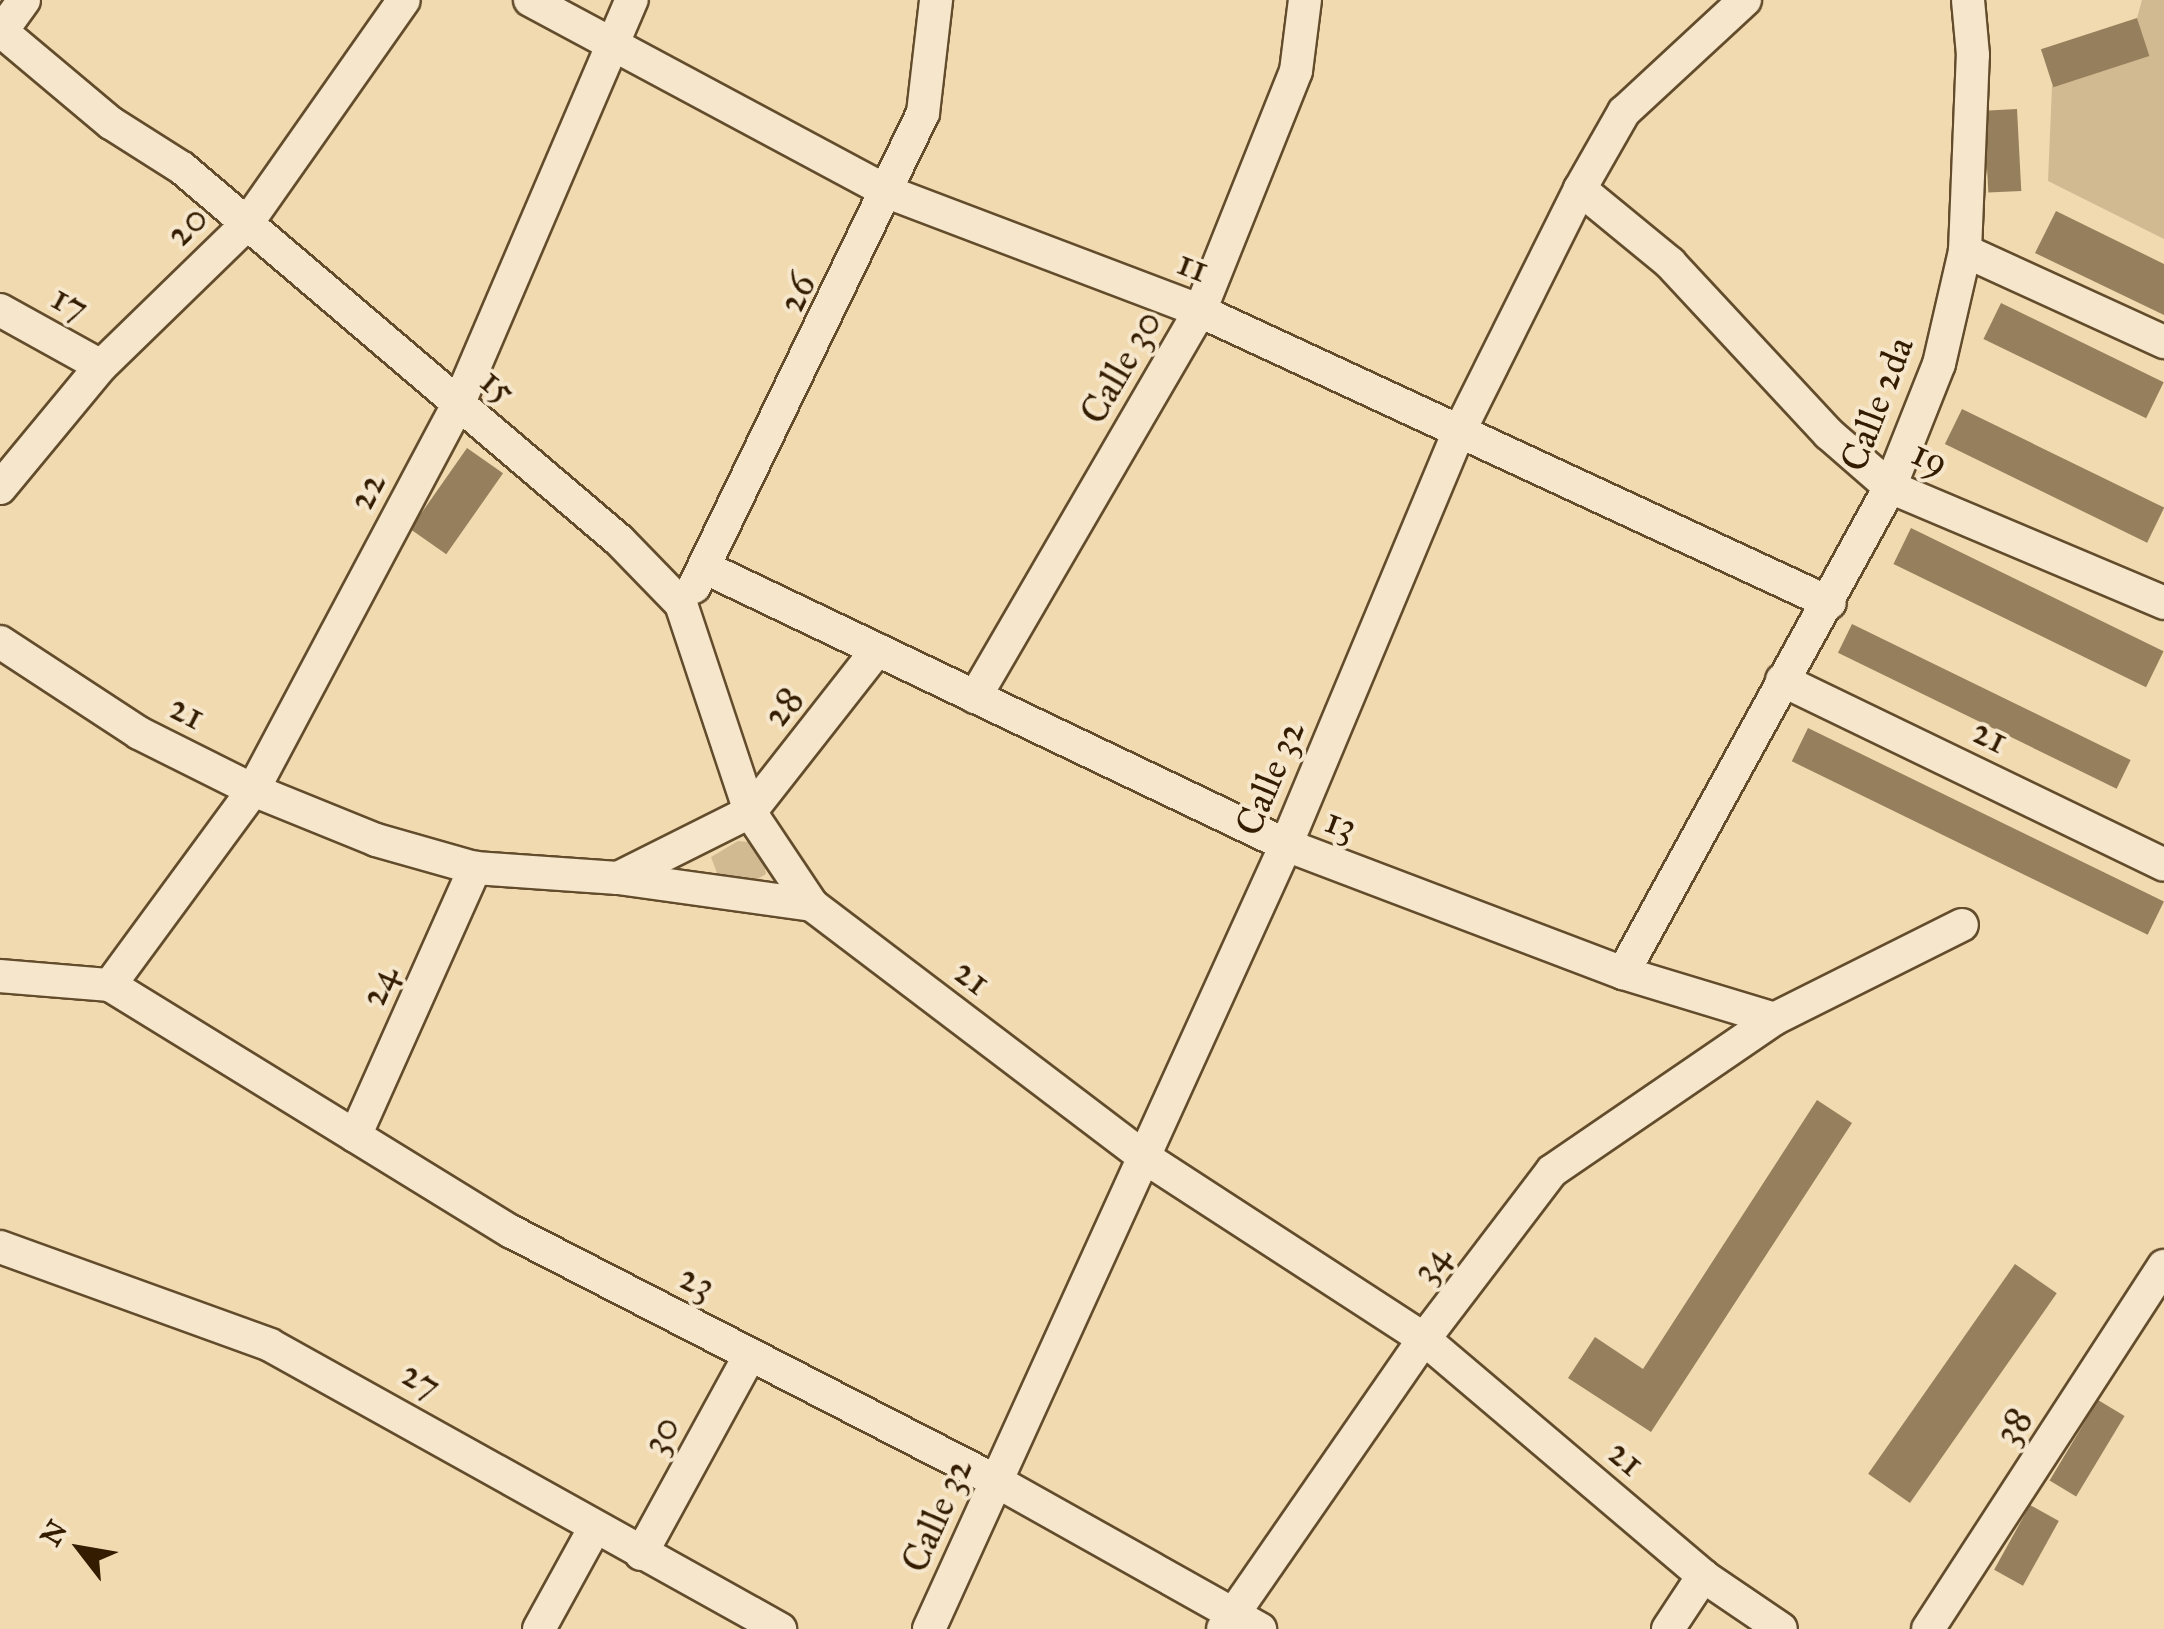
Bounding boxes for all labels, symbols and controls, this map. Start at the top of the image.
street label: 20 [156,195,218,257]
street label: 11 [1171,239,1215,293]
street label: 26 [768,266,826,320]
street label: 17 [44,275,96,331]
street label: Calle 30 [1070,302,1172,432]
street label: Calle 2da [1831,330,1923,478]
street label: 15 [471,358,525,414]
street label: 19 [1904,430,1956,486]
street label: 22 [338,464,396,518]
street label: 28 [753,678,813,736]
street label: 21 [162,684,212,740]
street label: 21 [1965,708,2015,764]
street label: Calle 32 [1226,714,1314,842]
street label: 13 [1319,797,1363,851]
street label: 21 [945,949,999,1005]
street label: 24 [350,958,408,1014]
street label: 34 [1402,1236,1460,1292]
street label: 23 [672,1254,722,1310]
street label: 27 [393,1351,449,1409]
street label: 38 [1984,1399,2042,1453]
street label: 30 [632,1408,690,1462]
street label: 21 [1598,1430,1654,1486]
street label: Calle 32 [892,1451,982,1579]
north arrow [30,1499,130,1599]
text: N [33,1514,75,1552]

